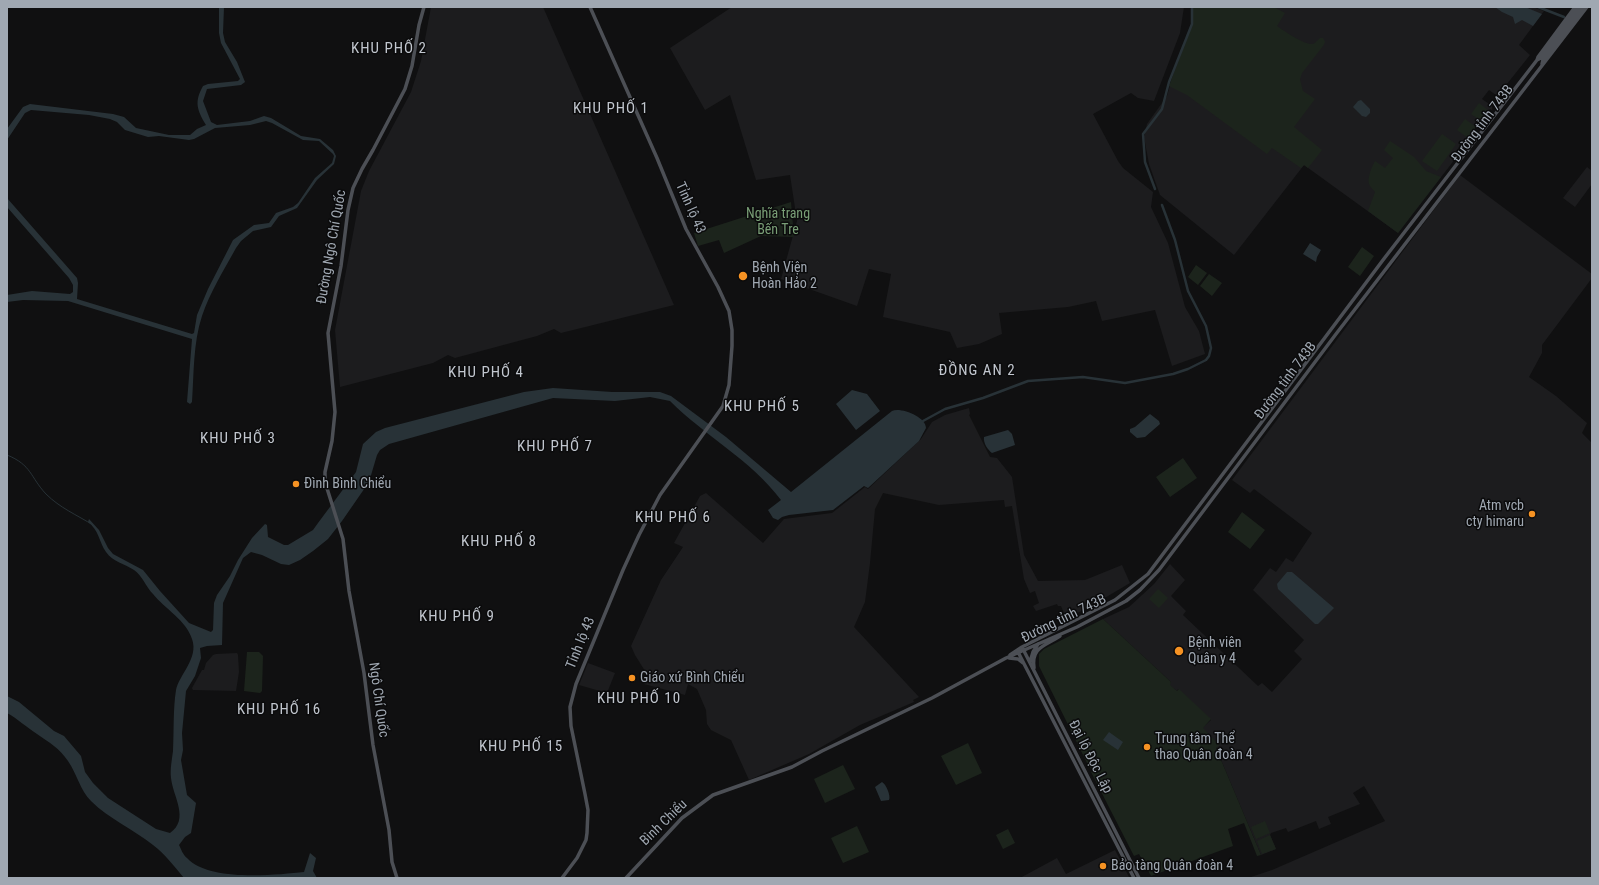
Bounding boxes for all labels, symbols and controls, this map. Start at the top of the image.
district label: KHU PHỐ 2 [351,40,427,58]
street label: Đường tỉnh 743B [1448,82,1518,166]
district label: KHU PHỐ 1 [573,100,649,118]
street label: Tỉnh lộ 43 [671,180,709,236]
street label: Đường Ngô Chí Quốc [314,189,350,305]
park label: Nghĩa trang Bến Tre [746,206,810,238]
place label: Bệnh Viện Hoàn Hảo 2 [752,260,817,292]
marker: Bệnh Viện Hoàn Hảo 2 [737,270,749,282]
street label: Đường tỉnh 743B [1251,339,1321,423]
district label: ĐỒNG AN 2 [938,362,1016,380]
district label: KHU PHỐ 4 [448,364,524,382]
district label: KHU PHỐ 5 [724,398,800,416]
district label: KHU PHỐ 3 [200,430,276,448]
district label: KHU PHỐ 7 [517,438,593,456]
place label: Đình Bình Chiểu [304,476,391,492]
marker: Đình Bình Chiểu [291,479,301,489]
place label: Atm vcb cty himaru [1466,498,1524,530]
district label: KHU PHỐ 6 [635,509,711,527]
marker: Atm vcb cty himaru [1527,509,1537,519]
district label: KHU PHỐ 8 [461,533,537,551]
street label: Đường tỉnh 743B [1019,591,1109,647]
district label: KHU PHỐ 9 [419,608,495,626]
street label: Tỉnh lộ 43 [563,615,599,671]
place label: Bệnh viên Quân y 4 [1188,635,1242,668]
marker: Bệnh viên Quân y 4 [1173,645,1185,657]
street label: Ngô Chí Quốc [364,661,392,739]
place label: Giáo xứ Bình Chiểu [640,670,744,686]
marker: Giáo xứ Bình Chiểu [627,673,637,683]
district label: KHU PHỐ 10 [597,690,681,708]
district label: KHU PHỐ 16 [237,701,321,719]
street label: Đại lộ Độc Lập [1064,718,1116,796]
place label: Trung tâm Thể thao Quân đoàn 4 [1155,731,1253,764]
district label: KHU PHỐ 15 [479,738,563,756]
marker: Trung tâm Thể thao Quân đoàn 4 [1142,742,1152,752]
street label: Bình Chiểu [637,796,691,850]
place label: Bảo tàng Quân đoàn 4 [1111,858,1233,874]
marker: Bảo tàng Quân đoàn 4 [1098,861,1108,871]

